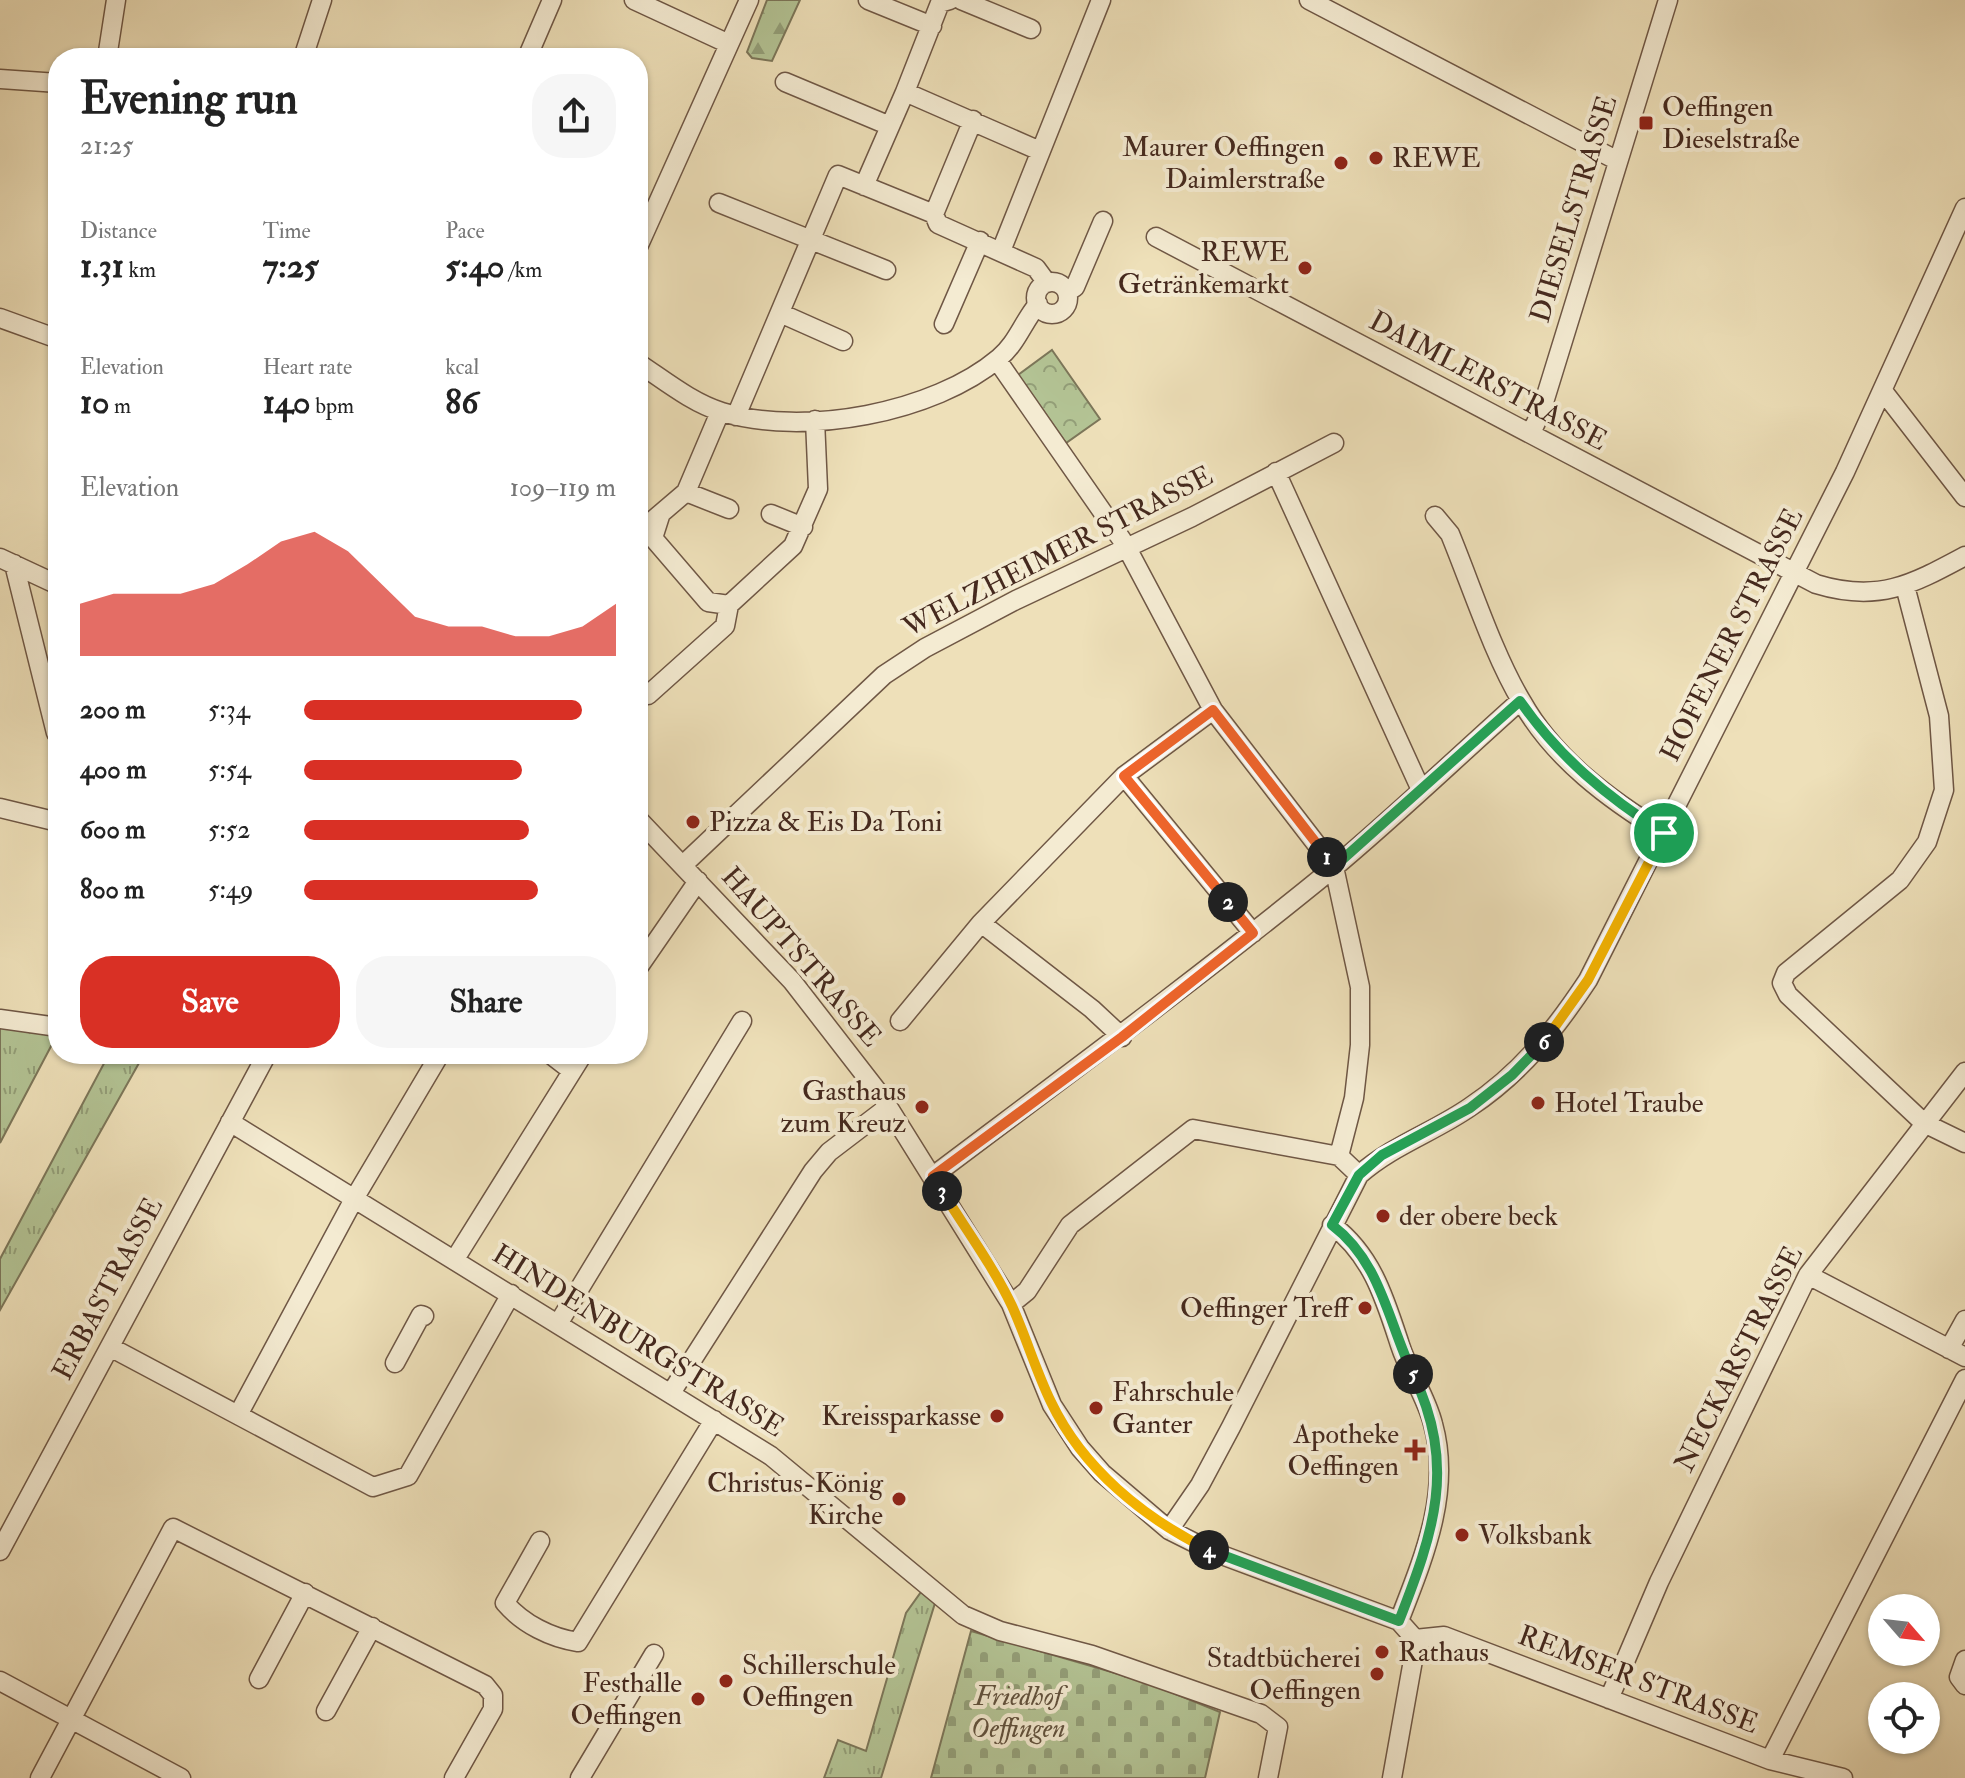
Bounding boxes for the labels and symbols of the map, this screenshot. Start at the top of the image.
place label: Oeffingen Dieselstraße [1662,90,1800,157]
street label: DIESELSTRASSE [1523,91,1625,327]
marker: Oeffingen Dieselstraße [1637,114,1655,132]
place label: Maurer Oeffingen Daimlerstraße [1122,130,1325,197]
place label: REWE [1392,141,1481,176]
marker: REWE [1367,149,1385,167]
marker: Maurer Oeffingen Daimlerstraße [1332,154,1350,172]
place label: REWE Getränkemarkt [1118,235,1289,302]
marker: REWE Getränkemarkt [1296,259,1314,277]
street label: DAIMLERSTRASSE [1363,303,1613,459]
street label: WELZHEIMER STRASSE [896,459,1219,646]
street label: HOFENER STRASSE [1653,502,1811,768]
pin [1630,799,1698,867]
place label: Pizza & Eis Da Toni [709,805,942,840]
marker: Pizza & Eis Da Toni [684,813,702,831]
pin: 1 [1307,837,1347,877]
street label: HAUPTSTRASSE [713,860,889,1054]
pin: 2 [1208,882,1248,922]
pin: 6 [1524,1022,1564,1062]
place label: Gasthaus zum Kreuz [781,1074,906,1141]
place label: Hotel Traube [1554,1086,1704,1121]
marker: Hotel Traube [1529,1094,1547,1112]
marker: Gasthaus zum Kreuz [913,1098,931,1116]
pin: 3 [922,1171,962,1211]
street label: ERBASTRASSE [45,1192,171,1386]
place label: der obere beck [1399,1199,1558,1234]
marker: der obere beck [1374,1207,1392,1225]
street label: HINDENBURGSTRASSE [486,1237,790,1445]
street label: NECKARSTRASSE [1667,1240,1811,1478]
place label: Oeffinger Treff [1180,1291,1354,1326]
marker: Oeffinger Treff [1356,1299,1374,1317]
pin: 5 [1393,1354,1433,1394]
place label: Fahrschule Ganter [1112,1375,1234,1442]
place label: Kreissparkasse [821,1399,981,1434]
marker: Fahrschule Ganter [1087,1399,1105,1417]
marker: Kreissparkasse [988,1407,1006,1425]
place label: Apotheke Oeffingen [1288,1417,1399,1484]
marker: Apotheke Oeffingen [1406,1441,1424,1459]
place label: Christus-König Kirche [707,1466,884,1533]
marker: Christus-König Kirche [890,1490,908,1508]
place label: Volksbank [1478,1518,1592,1553]
marker: Volksbank [1453,1526,1471,1544]
pin: 4 [1189,1530,1229,1570]
north arrow [1868,1594,1940,1666]
street label: REMSER STRASSE [1513,1618,1763,1742]
place label: Rathaus [1398,1635,1489,1670]
place label: Stadtbücherei Oeffingen [1207,1641,1361,1708]
marker: Rathaus [1373,1643,1391,1661]
place label: Schillerschule Oeffingen [742,1648,896,1715]
marker: Stadtbücherei Oeffingen [1368,1665,1386,1683]
place label: Festhalle Oeffingen [571,1666,682,1733]
marker: Schillerschule Oeffingen [717,1672,735,1690]
park label: Friedhof Oeffingen [971,1679,1069,1746]
marker: Festhalle Oeffingen [689,1690,707,1708]

